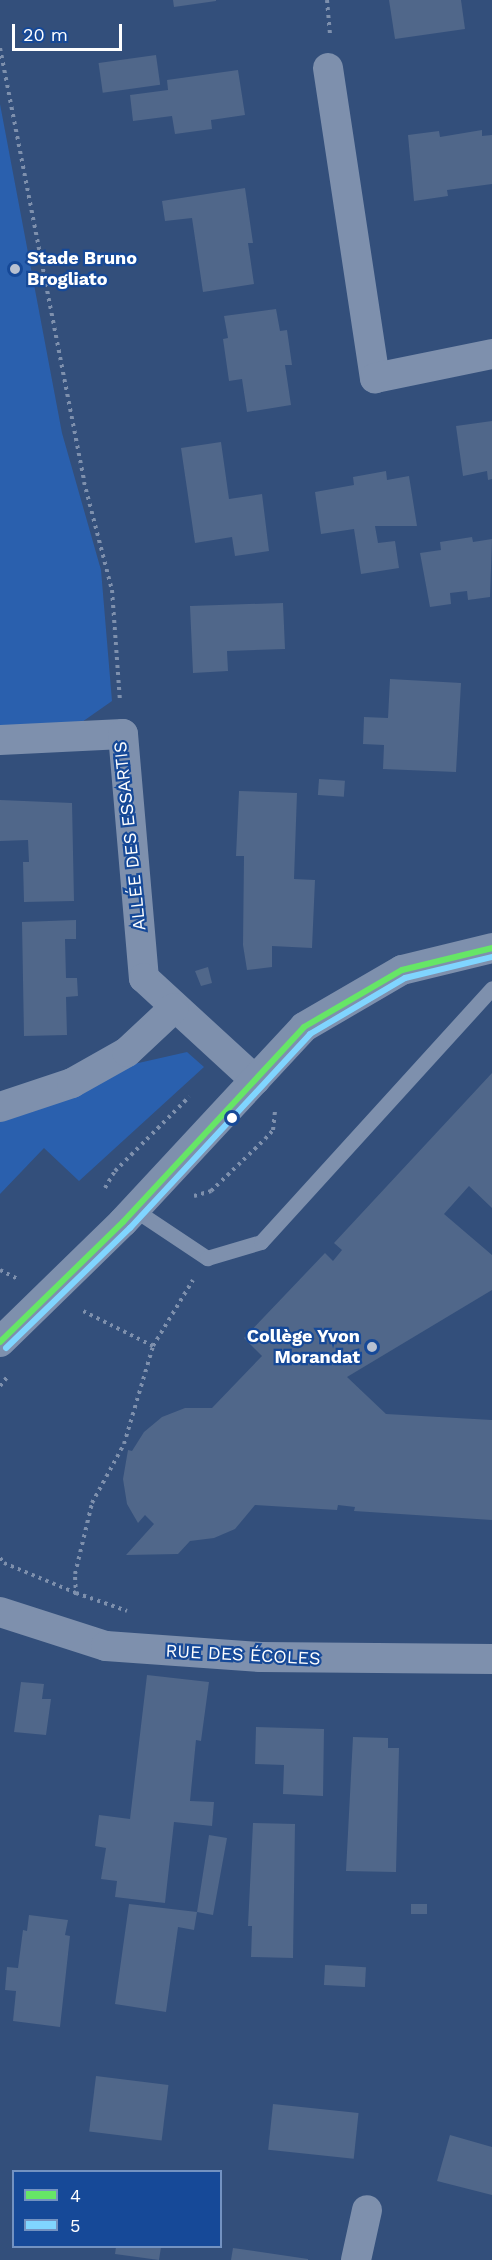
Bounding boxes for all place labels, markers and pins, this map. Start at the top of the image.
place label: Stade Bruno Brogliato [27,248,137,290]
marker: Stade Bruno Brogliato [8,262,22,276]
unlabelled marker [226,1112,238,1124]
place label: Collège Yvon Morandat [246,1326,360,1368]
marker: Collège Yvon Morandat [365,1340,379,1354]

